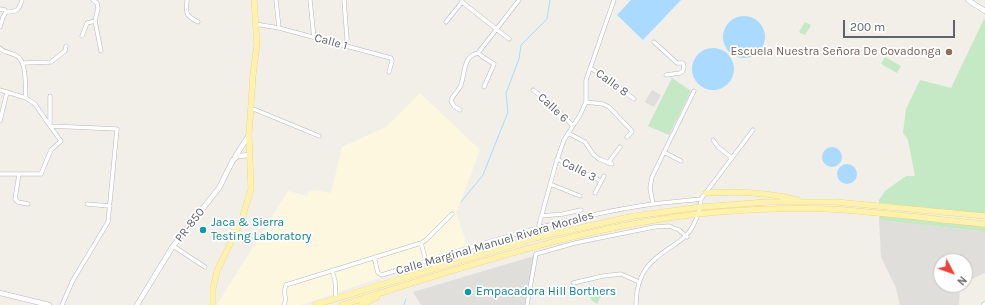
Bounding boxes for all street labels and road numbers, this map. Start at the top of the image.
street label: Calle 1 [313,31,349,53]
street label: Calle 8 [593,66,631,100]
street label: Calle 6 [535,90,571,126]
street label: Calle 3 [559,155,599,185]
street label: PR-850 [172,205,208,245]
street label: Calle Marginal Manuel Rivera Morales [394,208,596,278]

